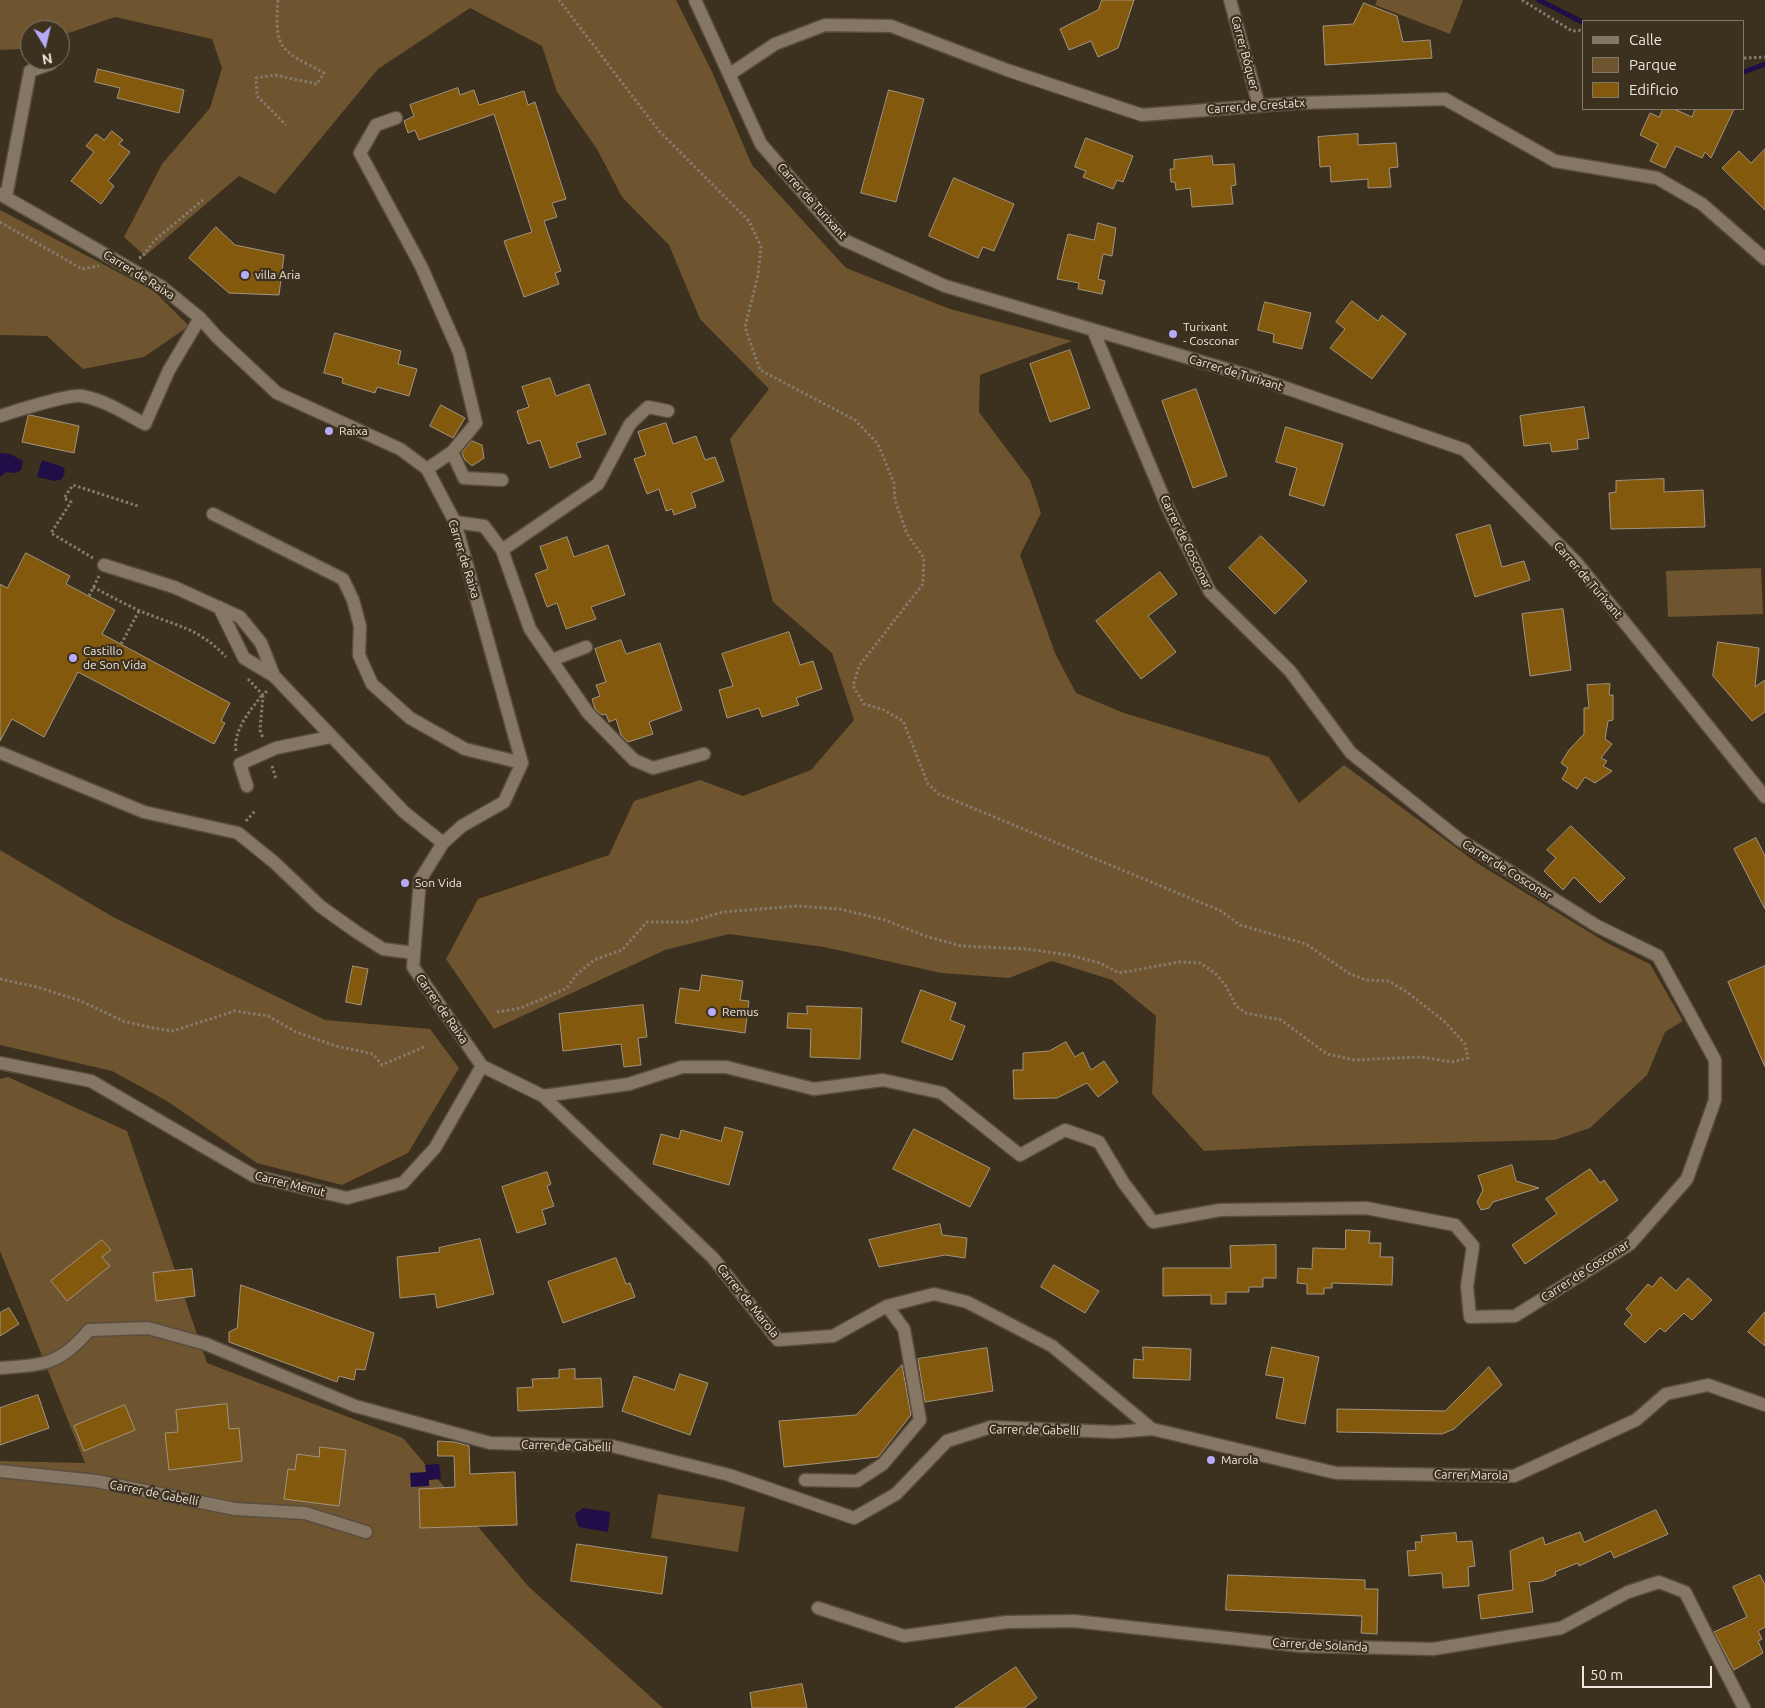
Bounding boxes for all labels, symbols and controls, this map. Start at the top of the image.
street label: Carrer Bóquer [1228,14,1262,92]
north arrow [20,20,70,70]
legend [1582,20,1745,110]
text: Calle [1629,31,1662,48]
text: N [41,50,54,68]
text: Parque [1629,56,1677,73]
text: Edificio [1629,81,1678,98]
street label: Carrer de Crestatx [1206,95,1306,117]
street label: Carrer de Turixant [774,160,850,242]
street label: Carrer de Raixa [101,247,177,303]
place label: villa Aria [255,268,300,282]
marker: villa Aria [239,269,251,281]
place label: Turixant - Cosconar [1183,320,1239,348]
marker: Turixant - Cosconar [1167,328,1179,340]
street label: Carrer de Turixant [1187,352,1285,394]
place label: Raixa [339,424,368,438]
marker: Raixa [323,425,335,437]
street label: Carrer de Cosconar [1157,493,1215,591]
street label: Carrer de Raixa [445,518,483,600]
street label: Carrer de Turixant [1551,539,1625,621]
place label: Castillo de Son Vida [83,644,146,672]
marker: Castillo de Son Vida [67,652,79,664]
street label: Carrer de Cosconar [1460,837,1554,903]
place label: Son Vida [415,876,462,890]
marker: Son Vida [399,877,411,889]
street label: Carrer de Raixa [413,971,471,1047]
place label: Remus [722,1005,758,1019]
marker: Remus [706,1006,718,1018]
street label: Carrer Menut [253,1168,327,1200]
street label: Carrer de Cosconar [1538,1237,1632,1305]
street label: Carrer de Marola [714,1261,782,1341]
street label: Carrer de Gabellí [989,1422,1079,1438]
street label: Carrer de Gabellí [521,1437,611,1455]
place label: Marola [1221,1453,1258,1467]
marker: Marola [1205,1454,1217,1466]
street label: Carrer Marola [1434,1467,1508,1483]
street label: Carrer de Gabellí [109,1477,199,1509]
street label: Carrer de Solanda [1272,1635,1368,1655]
scale bar [1585,1656,1715,1688]
text: 50 m [1590,1666,1623,1683]

